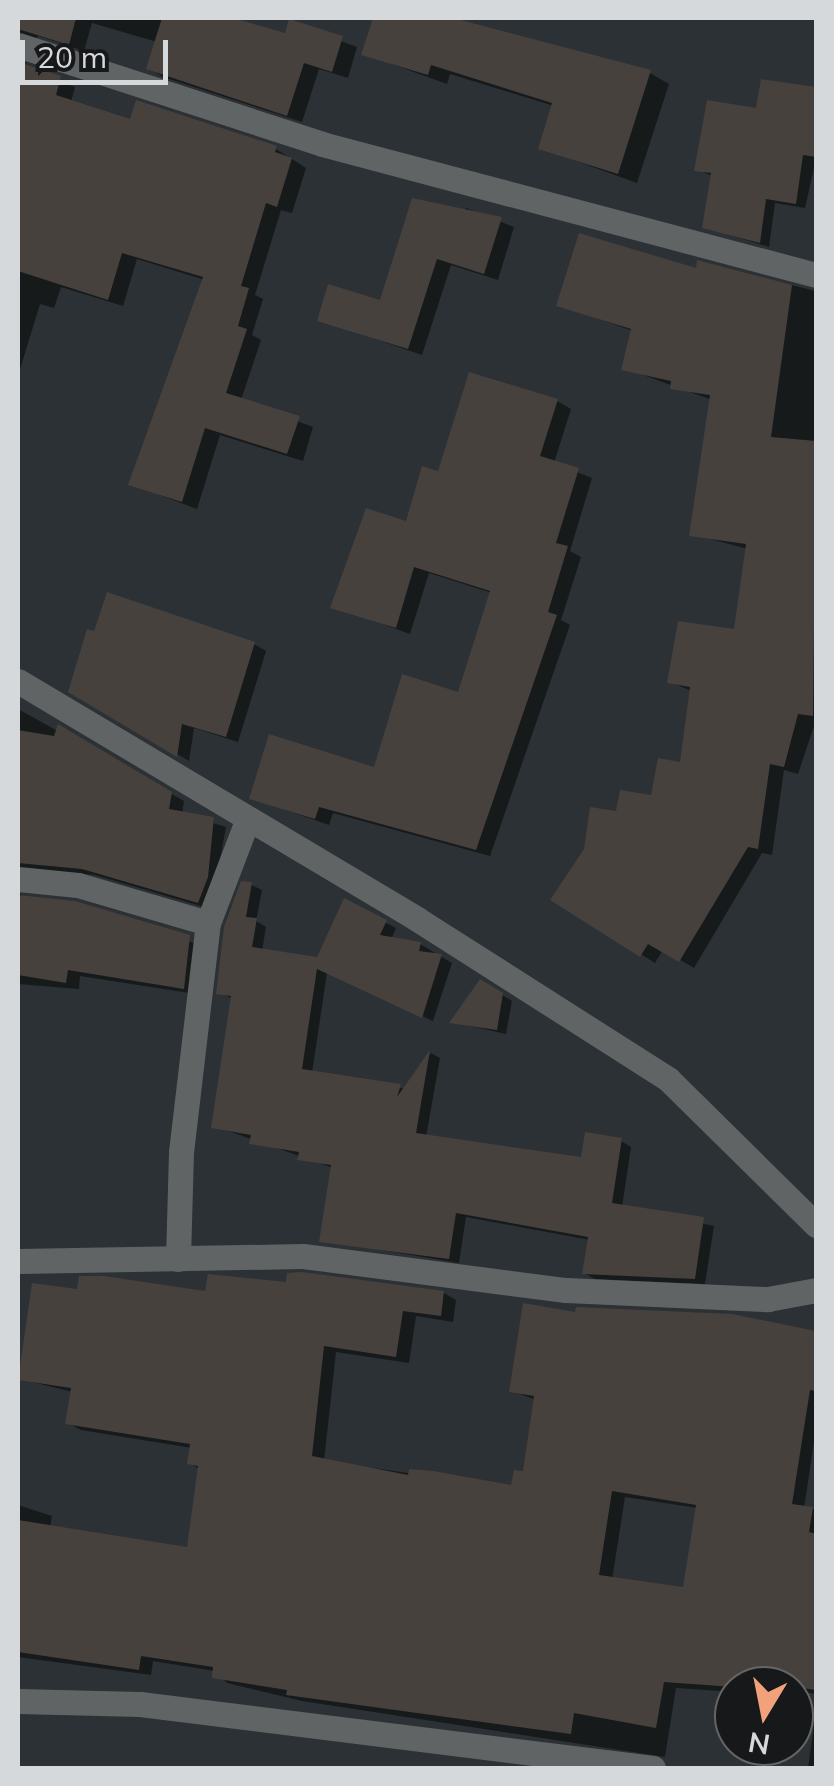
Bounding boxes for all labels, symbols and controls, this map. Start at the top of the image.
scale bar [25,20,172,82]
text: 20 m [37,38,107,76]
north arrow [714,1666,814,1766]
text: N [746,1725,773,1763]

